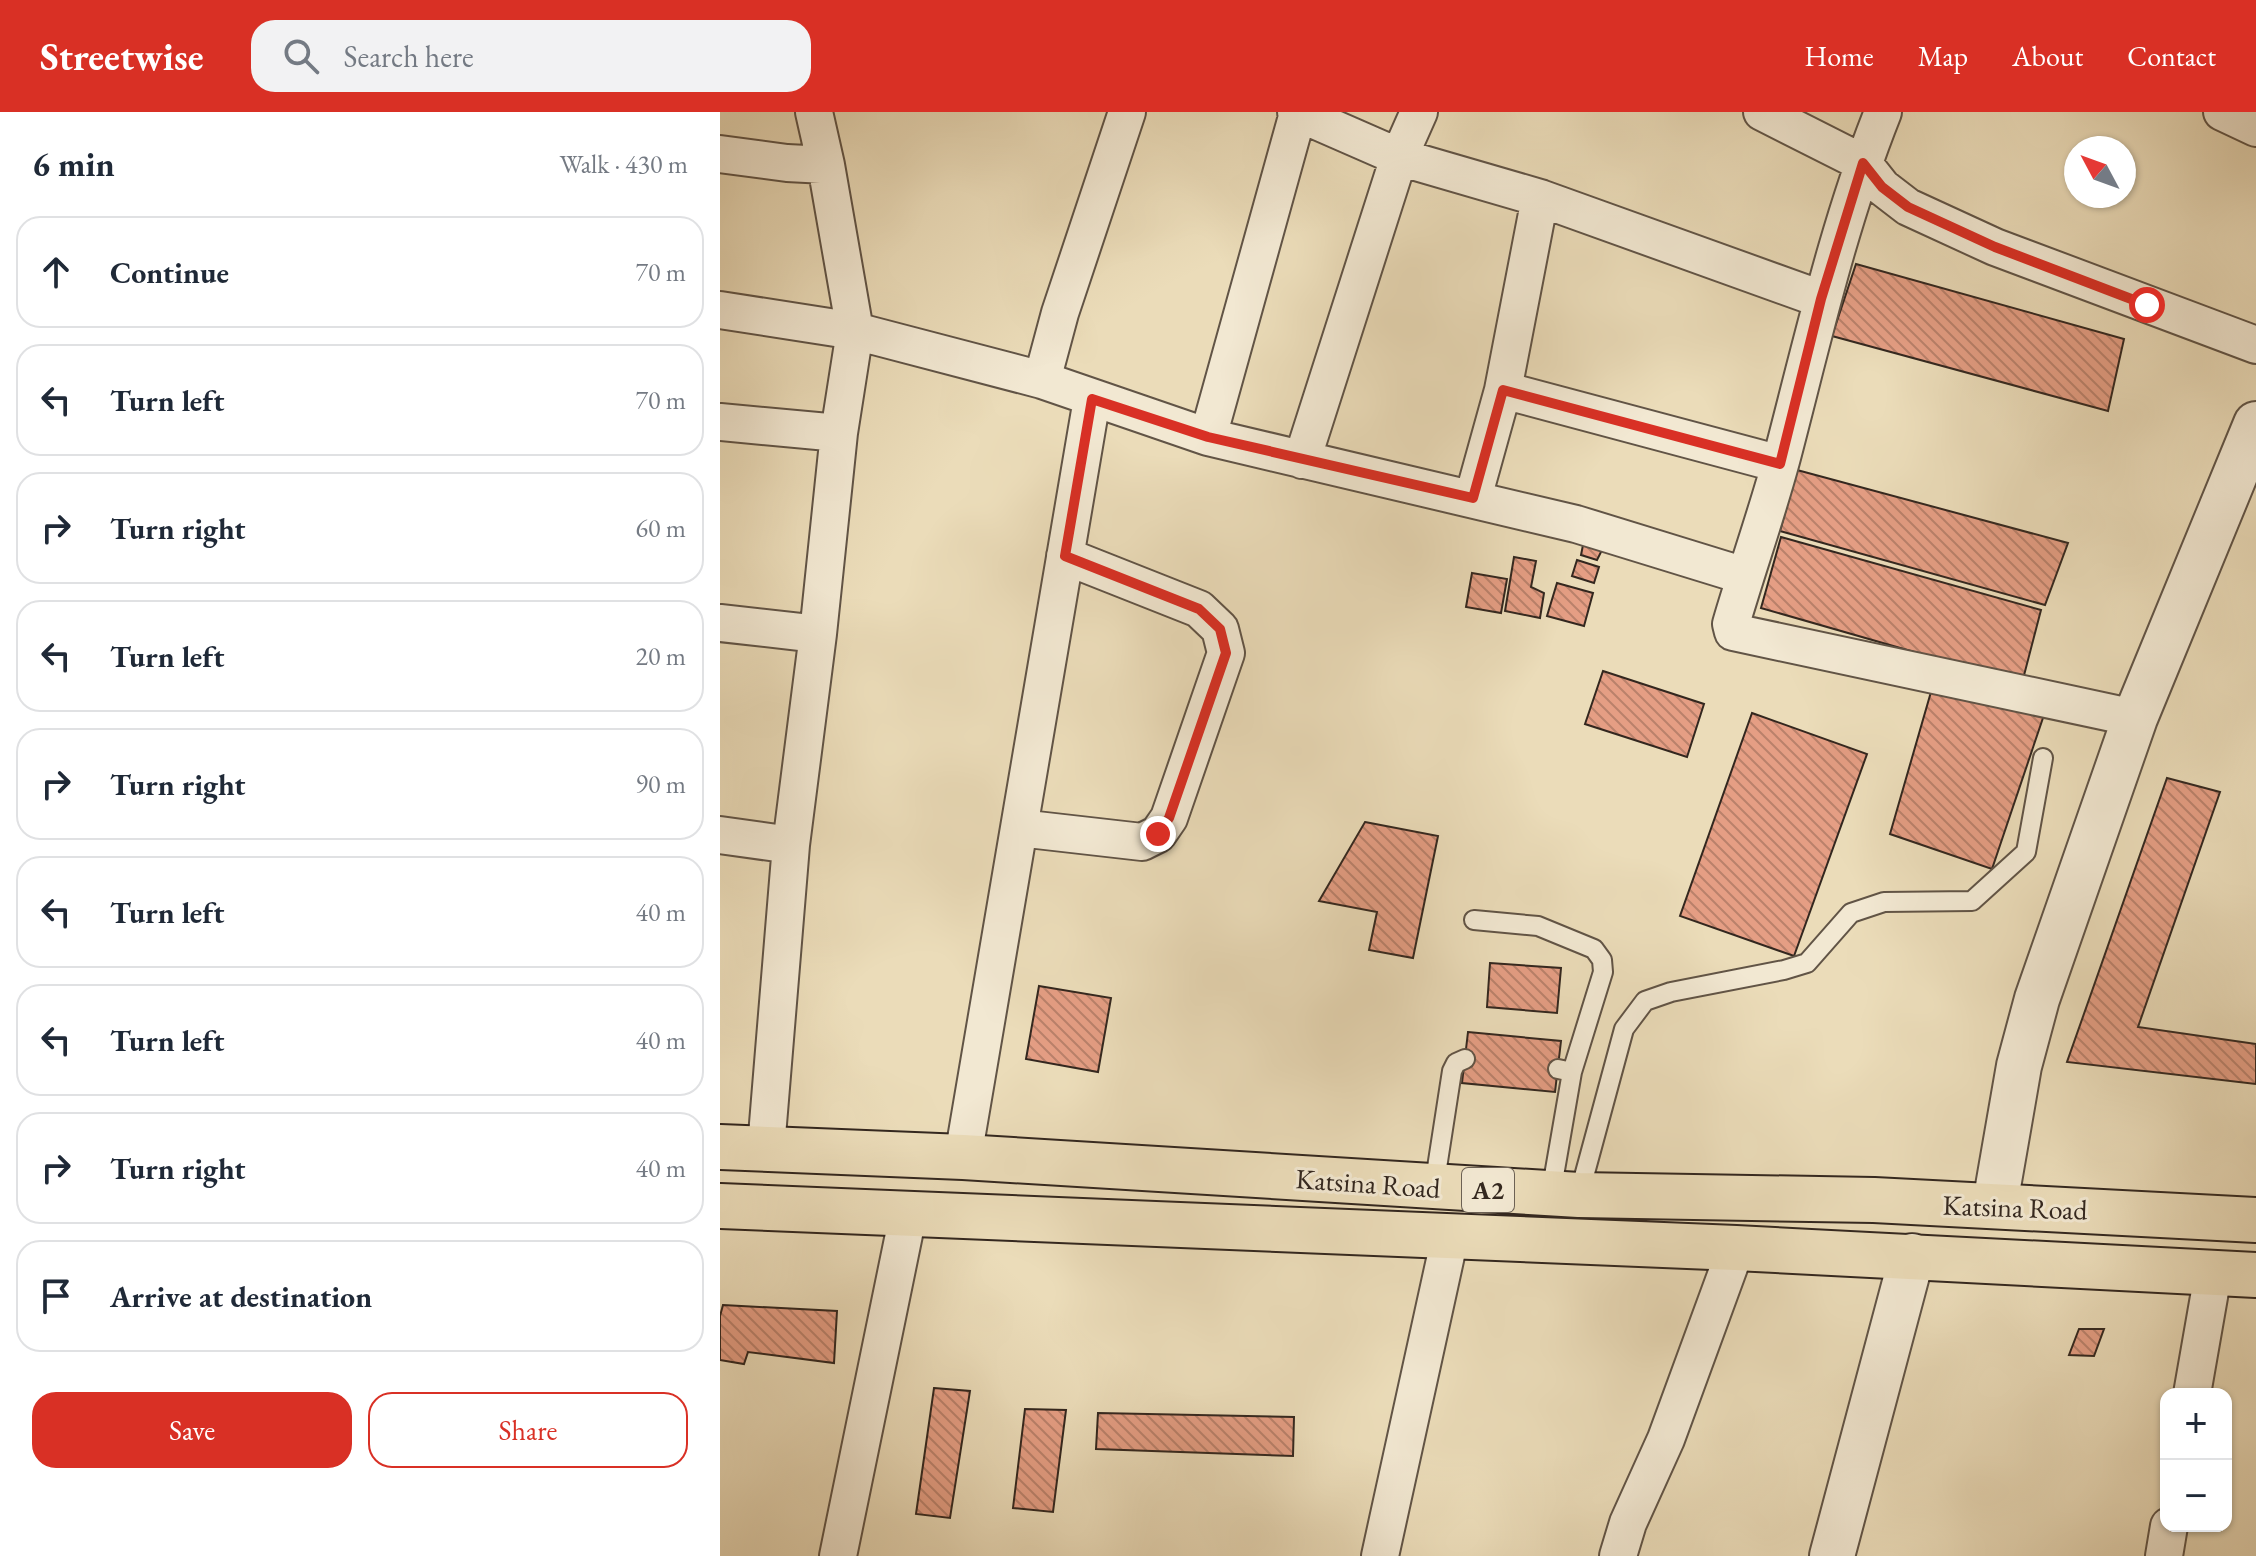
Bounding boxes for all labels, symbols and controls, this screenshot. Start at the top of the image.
search box [251,20,811,92]
text: Streetwise [40,32,203,81]
icon: search [279,34,323,78]
text: Search here [343,37,474,76]
text: Home [1804,38,1874,74]
text: Map [1918,38,1968,74]
text: About [2012,38,2083,74]
text: Contact [2127,38,2216,74]
north arrow [2064,136,2136,208]
text: 6 min [32,142,115,186]
text: Walk · 430 m [560,147,688,181]
icon: ahead [34,250,78,294]
text: Continue [110,253,229,292]
text: 70 m [636,255,686,289]
route start [2129,287,2165,323]
icon: left [34,378,78,422]
text: Turn left [110,381,224,420]
text: 70 m [636,383,686,417]
icon: right [34,506,78,550]
text: Turn right [110,509,246,548]
text: 60 m [636,511,686,545]
icon: left [34,634,78,678]
text: Turn left [110,637,224,676]
text: 20 m [636,639,686,673]
icon: right [34,762,78,806]
text: Turn right [110,765,246,804]
text: 90 m [636,767,686,801]
route end [1140,816,1176,852]
icon: left [34,890,78,934]
text: Turn left [110,893,224,932]
text: 40 m [636,895,686,929]
icon: left [34,1018,78,1062]
text: Turn left [110,1021,224,1060]
text: 40 m [636,1023,686,1057]
icon: right [34,1146,78,1190]
text: Turn right [110,1149,246,1188]
text: 40 m [636,1151,686,1185]
street label: Katsina Road [1294,1160,1442,1206]
road number: A2 [1462,1168,1514,1212]
street label: Katsina Road [1942,1186,2089,1228]
icon: arrive [34,1274,78,1318]
text: Arrive at destination [110,1277,372,1316]
map controls [2160,1388,2232,1532]
button: + [2160,1388,2232,1460]
button: Save [32,1392,352,1468]
button: Share [368,1392,688,1468]
button: − [2160,1460,2232,1532]

